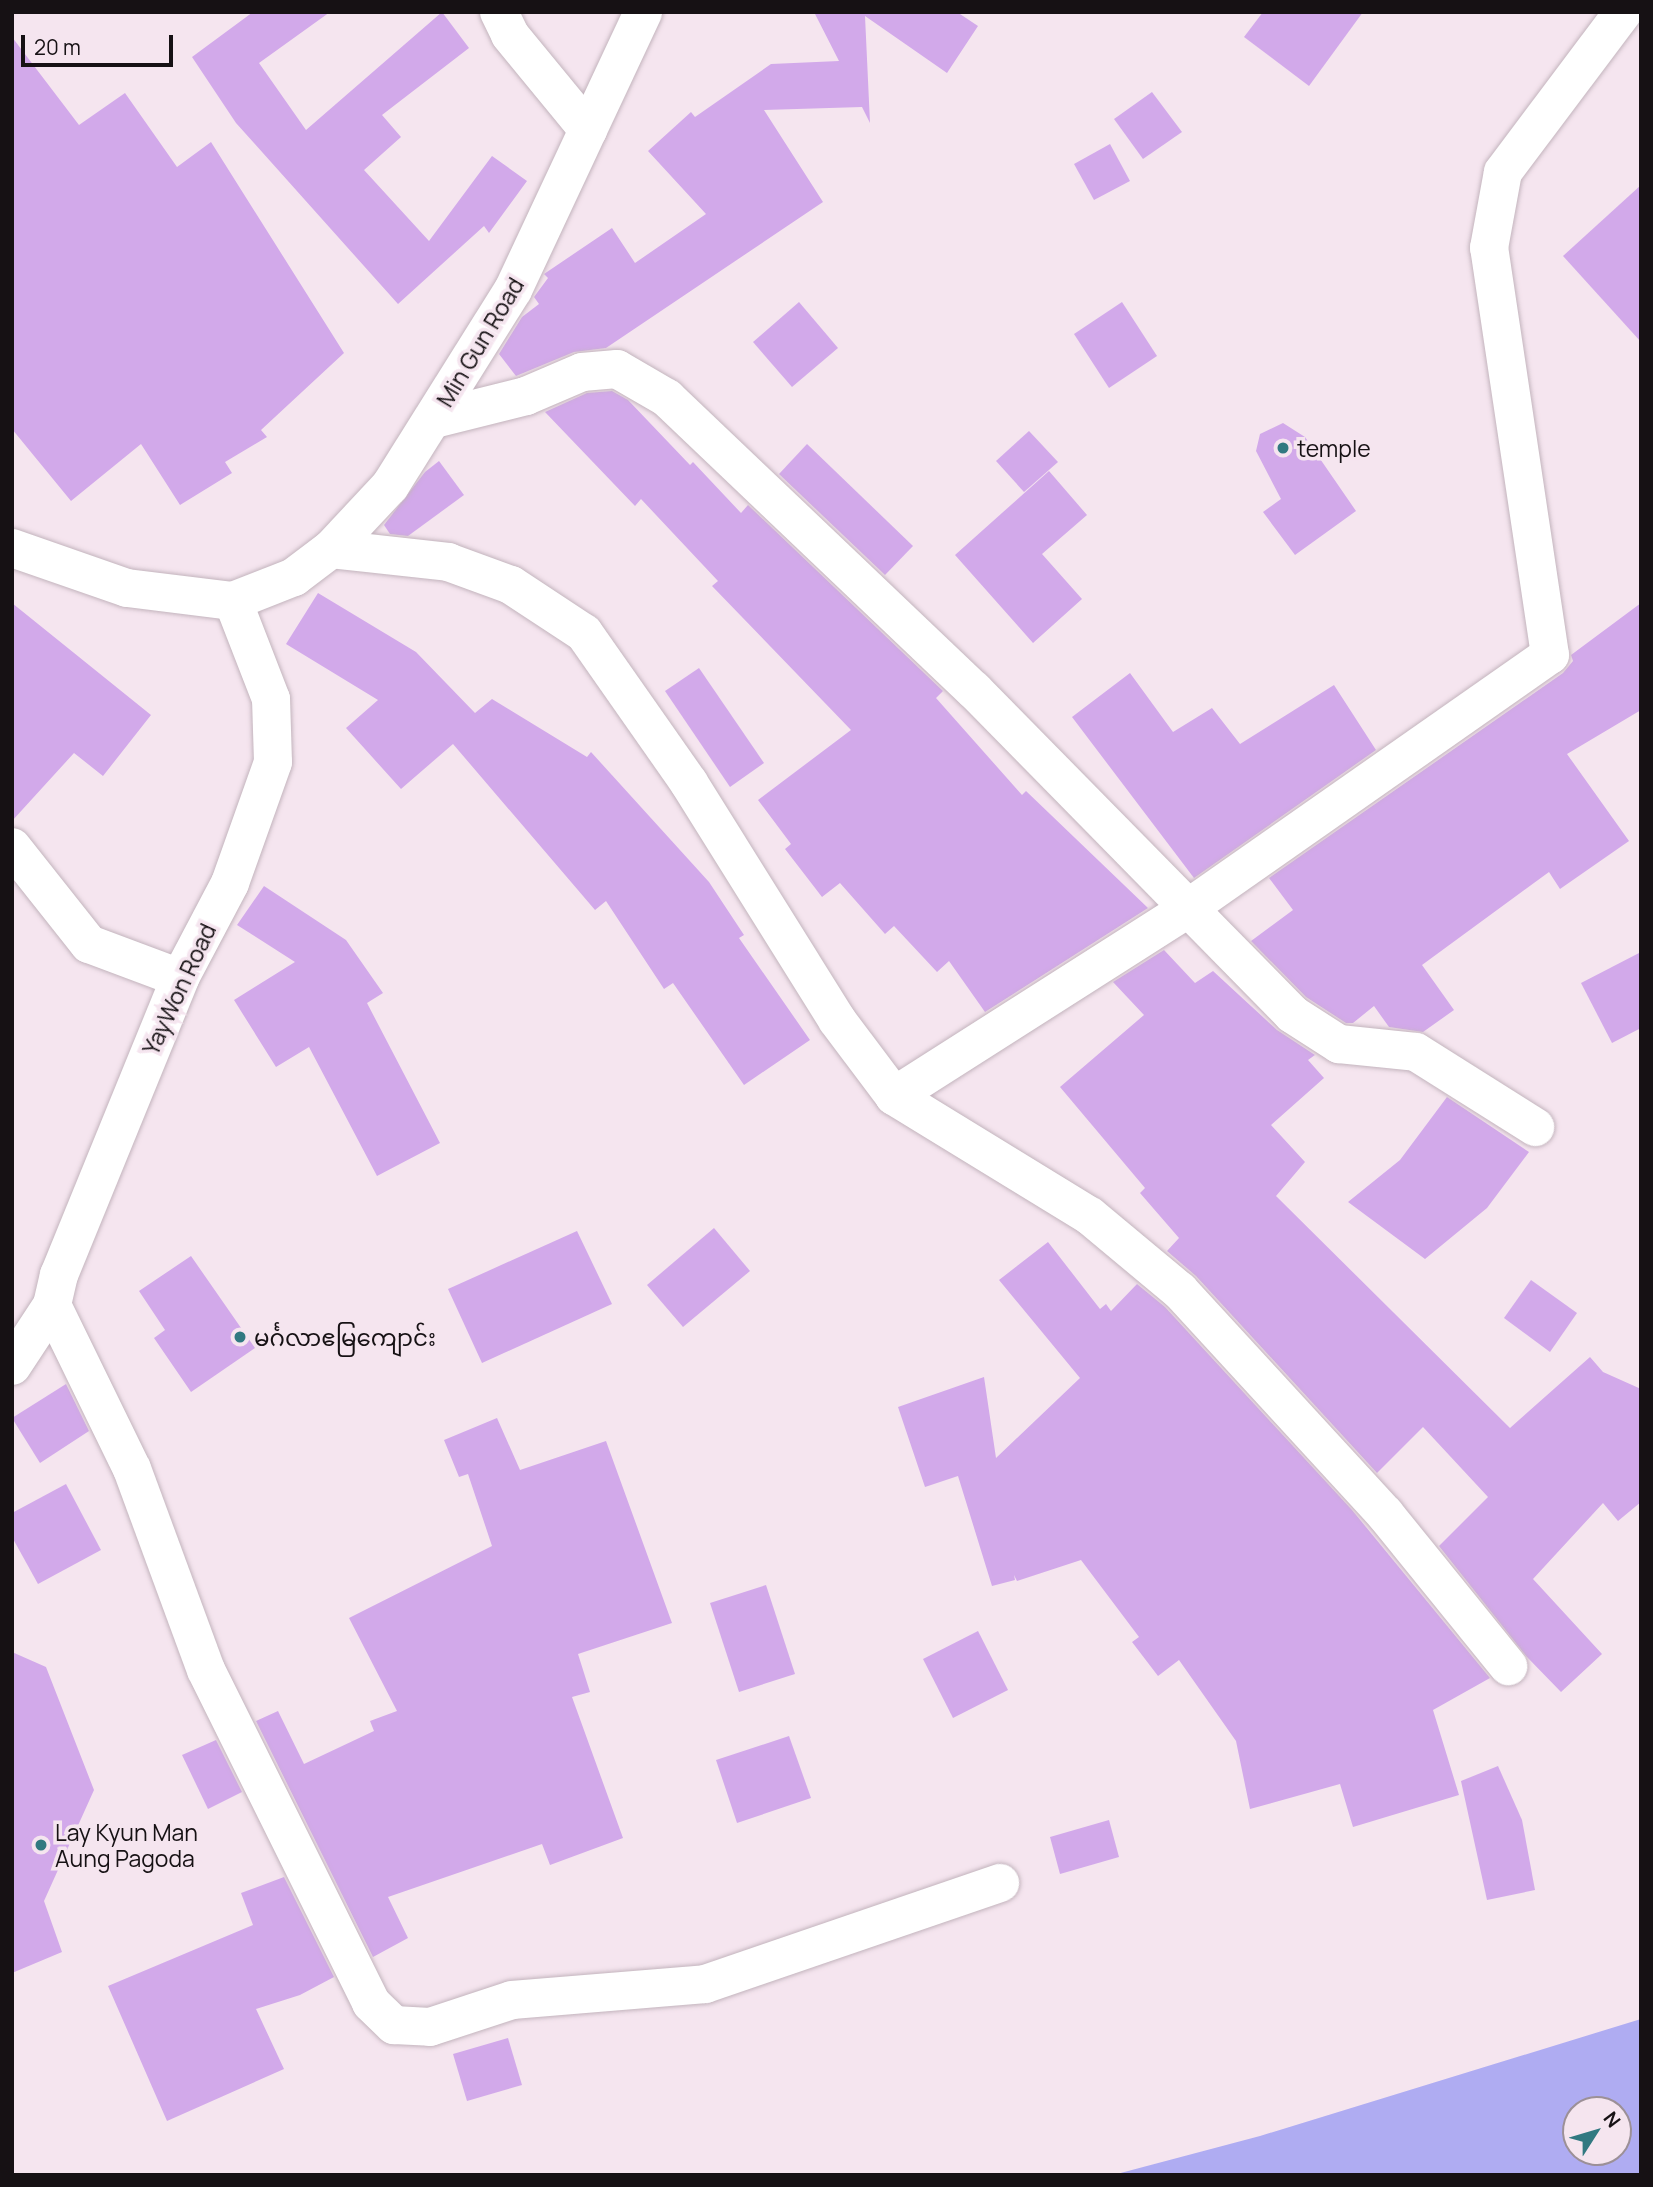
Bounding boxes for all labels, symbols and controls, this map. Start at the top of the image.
scale bar [24,21,177,65]
text: 20 m [34,33,81,61]
street label: Min Gun Road [431,272,529,412]
place label: temple [1297,434,1371,462]
marker: temple [1275,440,1291,456]
street label: YayWon Road [137,919,221,1059]
place label: မင်္ဂလာဧမြကျောင်း [254,1323,436,1351]
marker: မင်္ဂလာဧမြကျောင်း [232,1329,248,1345]
place label: Lay Kyun Man Aung Pagoda [55,1818,198,1872]
marker: Lay Kyun Man Aung Pagoda [33,1837,49,1853]
north arrow [1562,2096,1632,2166]
text: N [1598,2106,1627,2133]

